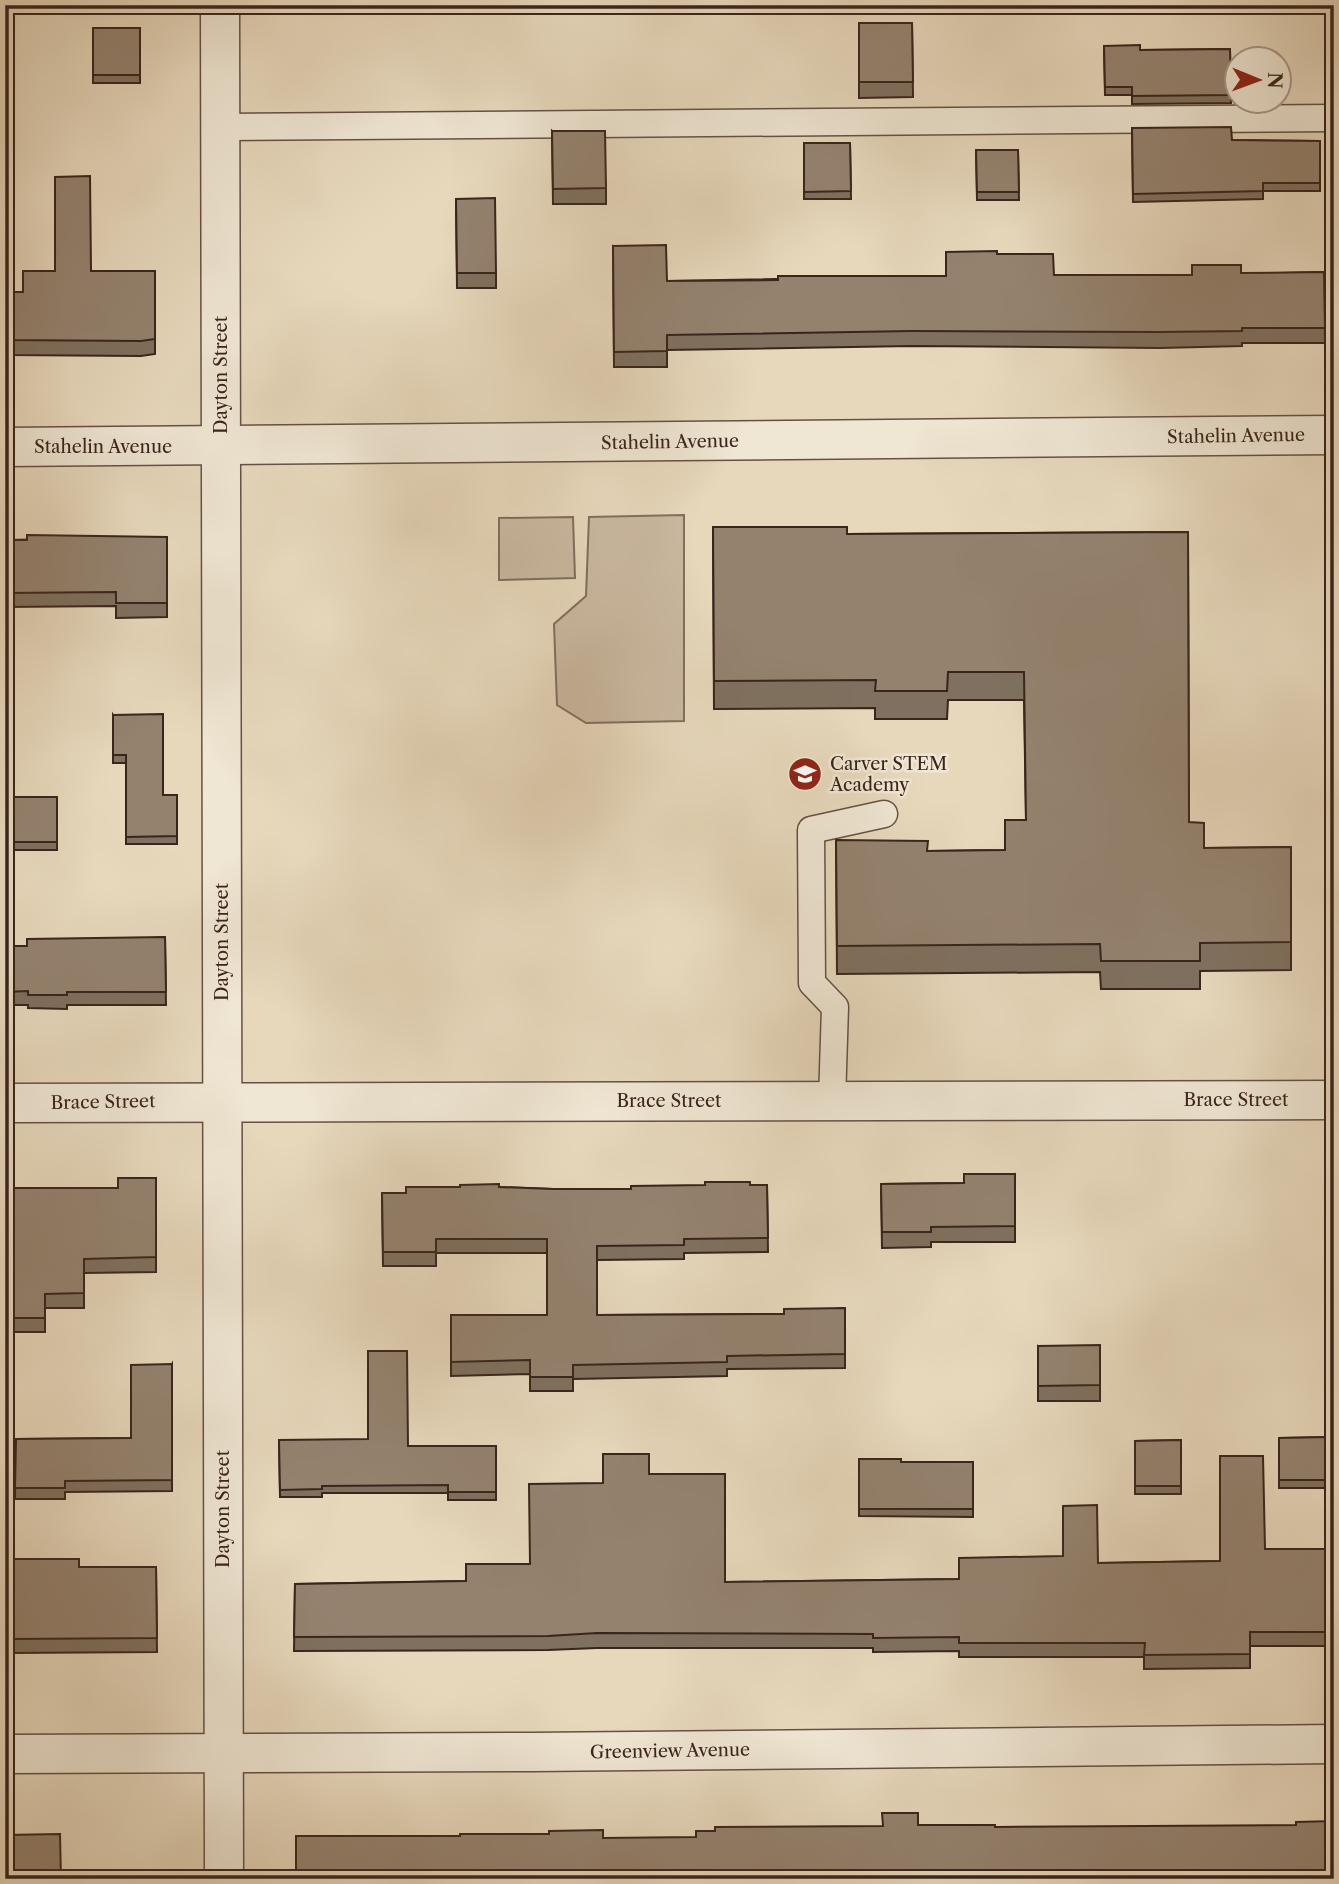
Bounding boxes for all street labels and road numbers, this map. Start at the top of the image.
street label: Dayton Street [210,315,232,434]
street label: Stahelin Avenue [1167,424,1305,448]
street label: Stahelin Avenue [601,430,739,454]
street label: Stahelin Avenue [34,436,172,458]
street label: Dayton Street [211,882,233,1001]
street label: Brace Street [1184,1089,1289,1111]
street label: Brace Street [50,1090,156,1114]
street label: Brace Street [617,1090,722,1112]
street label: Dayton Street [212,1449,234,1568]
street label: Greenview Avenue [590,1739,750,1763]

